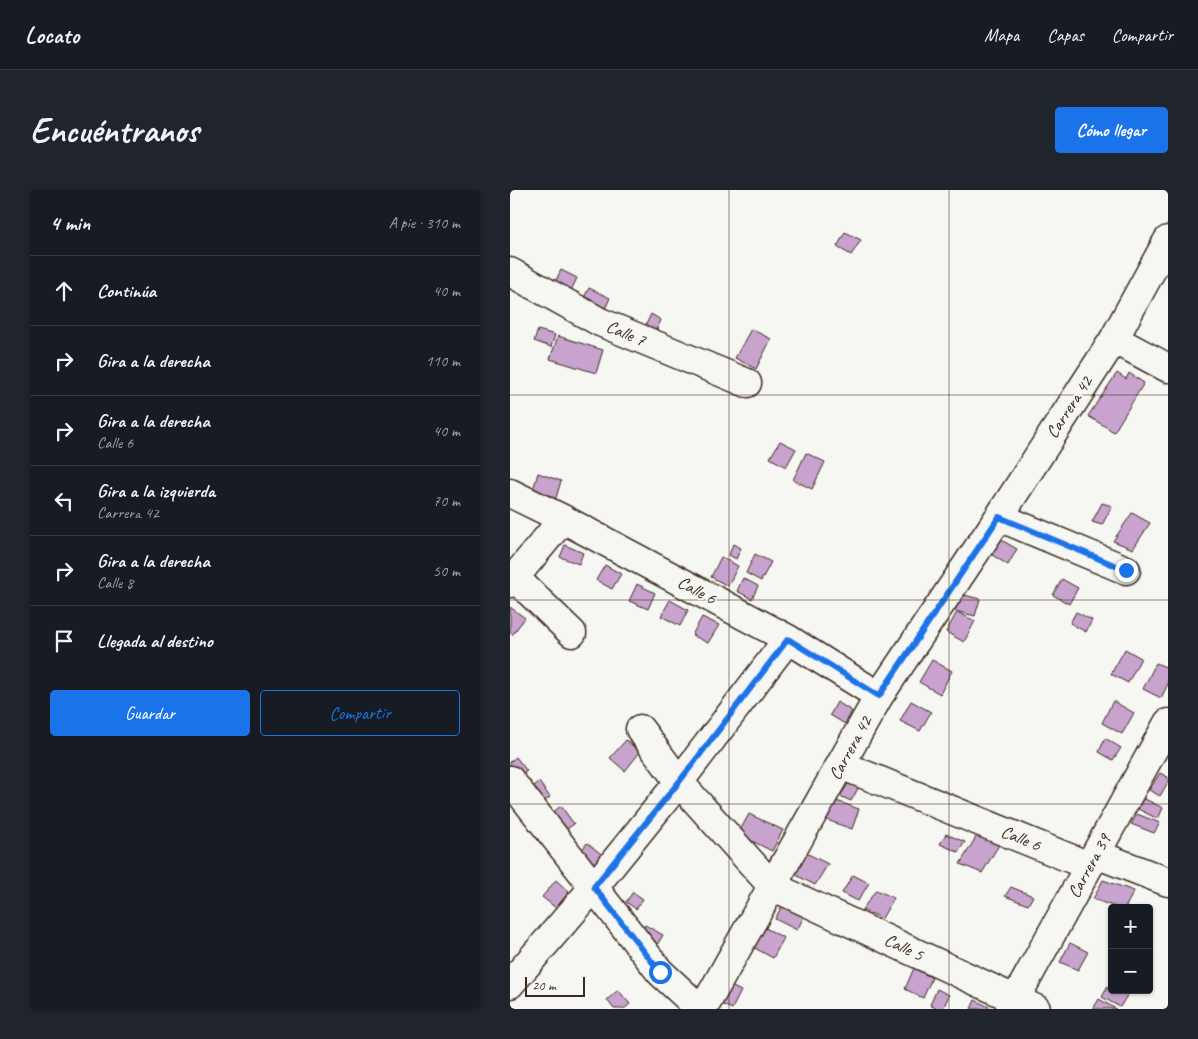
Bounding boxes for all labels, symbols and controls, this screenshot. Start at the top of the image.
text: Locato [25,20,79,50]
text: Mapa [984,24,1019,46]
text: Capas [1047,24,1084,46]
text: Compartir [1112,24,1173,46]
button: Cómo llegar [1055,107,1168,153]
text: Encuéntranos [30,108,199,153]
text: 4 min [50,210,90,236]
text: A pie · 310 m [389,213,460,233]
icon: ahead [50,277,78,305]
text: Continúa [97,279,156,303]
text: 40 m [433,281,460,301]
street label: Calle 7 [603,315,650,351]
icon: right [50,347,78,375]
text: Gira a la derecha [97,349,210,373]
text: 110 m [426,351,460,371]
street label: Carrera 42 [1041,370,1098,442]
text: Gira a la derecha [97,409,210,433]
icon: right [50,417,78,445]
text: 40 m [433,421,460,441]
text: Calle 6 [97,433,133,453]
text: Gira a la izquierda [97,479,215,503]
icon: left [50,487,78,515]
text: 70 m [433,491,460,511]
text: Carrera 42 [97,503,159,523]
text: Gira a la derecha [97,549,210,573]
icon: right [50,557,78,585]
route end [1115,559,1138,582]
text: 50 m [433,561,460,581]
street label: Calle 6 [674,571,721,610]
text: Calle 8 [97,573,133,593]
icon: arrive [50,627,78,655]
text: Llegada al destino [97,629,213,653]
button: Guardar [50,690,250,736]
button: Compartir [260,690,460,736]
street label: Carrera 42 [824,711,877,784]
street label: Calle 6 [998,820,1045,856]
street label: Carrera 39 [1063,829,1116,902]
map controls [1108,904,1153,994]
button: + [1108,904,1153,949]
street label: Calle 5 [881,928,928,966]
button: − [1108,949,1153,994]
route start [649,961,672,984]
scale bar [525,974,585,997]
text: 20 m [532,977,556,994]

